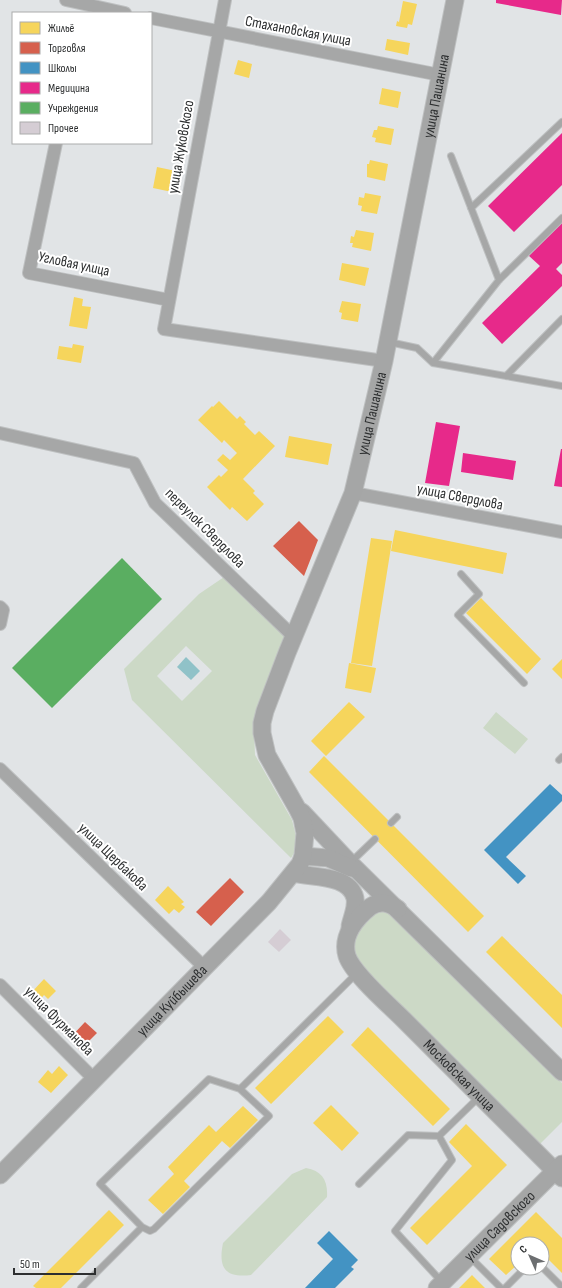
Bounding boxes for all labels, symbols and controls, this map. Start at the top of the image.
street label: Стахановская улица [243,11,353,51]
legend [12,12,152,144]
text: Жильё [48,21,75,36]
text: Торговля [48,41,86,56]
street label: улица Пашанина [419,52,454,140]
text: Школы [48,61,77,76]
text: Медицина [48,81,90,96]
street label: улица Жуковского [163,99,199,195]
text: Учреждения [48,101,99,116]
text: Прочее [48,121,79,136]
street label: Угловая улица [37,247,112,281]
street label: улица Пашанина [353,370,391,457]
street label: улица Свердлова [415,479,505,515]
street label: переулок Свердлова [161,484,249,572]
street label: улица Щербакова [74,819,152,895]
street label: улица Куйбышева [133,961,211,1040]
street label: улица Фурманова [20,982,98,1060]
street label: Московская улица [419,1035,499,1115]
street label: улица Садовского [461,1187,539,1265]
north arrow [510,1236,550,1276]
scale bar [14,1250,95,1276]
text: 50 m [20,1257,40,1272]

